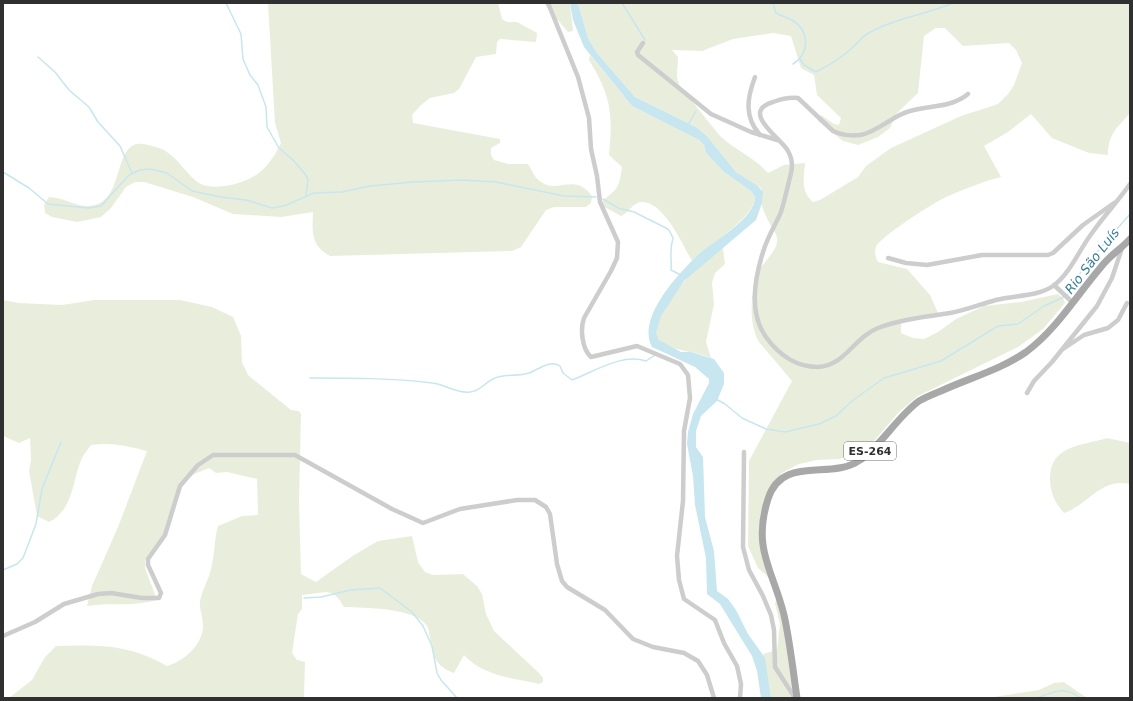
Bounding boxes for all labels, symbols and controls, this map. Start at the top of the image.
water label: Rio São Luís [1062,225,1122,297]
road number: ES-264 [844,442,896,460]

